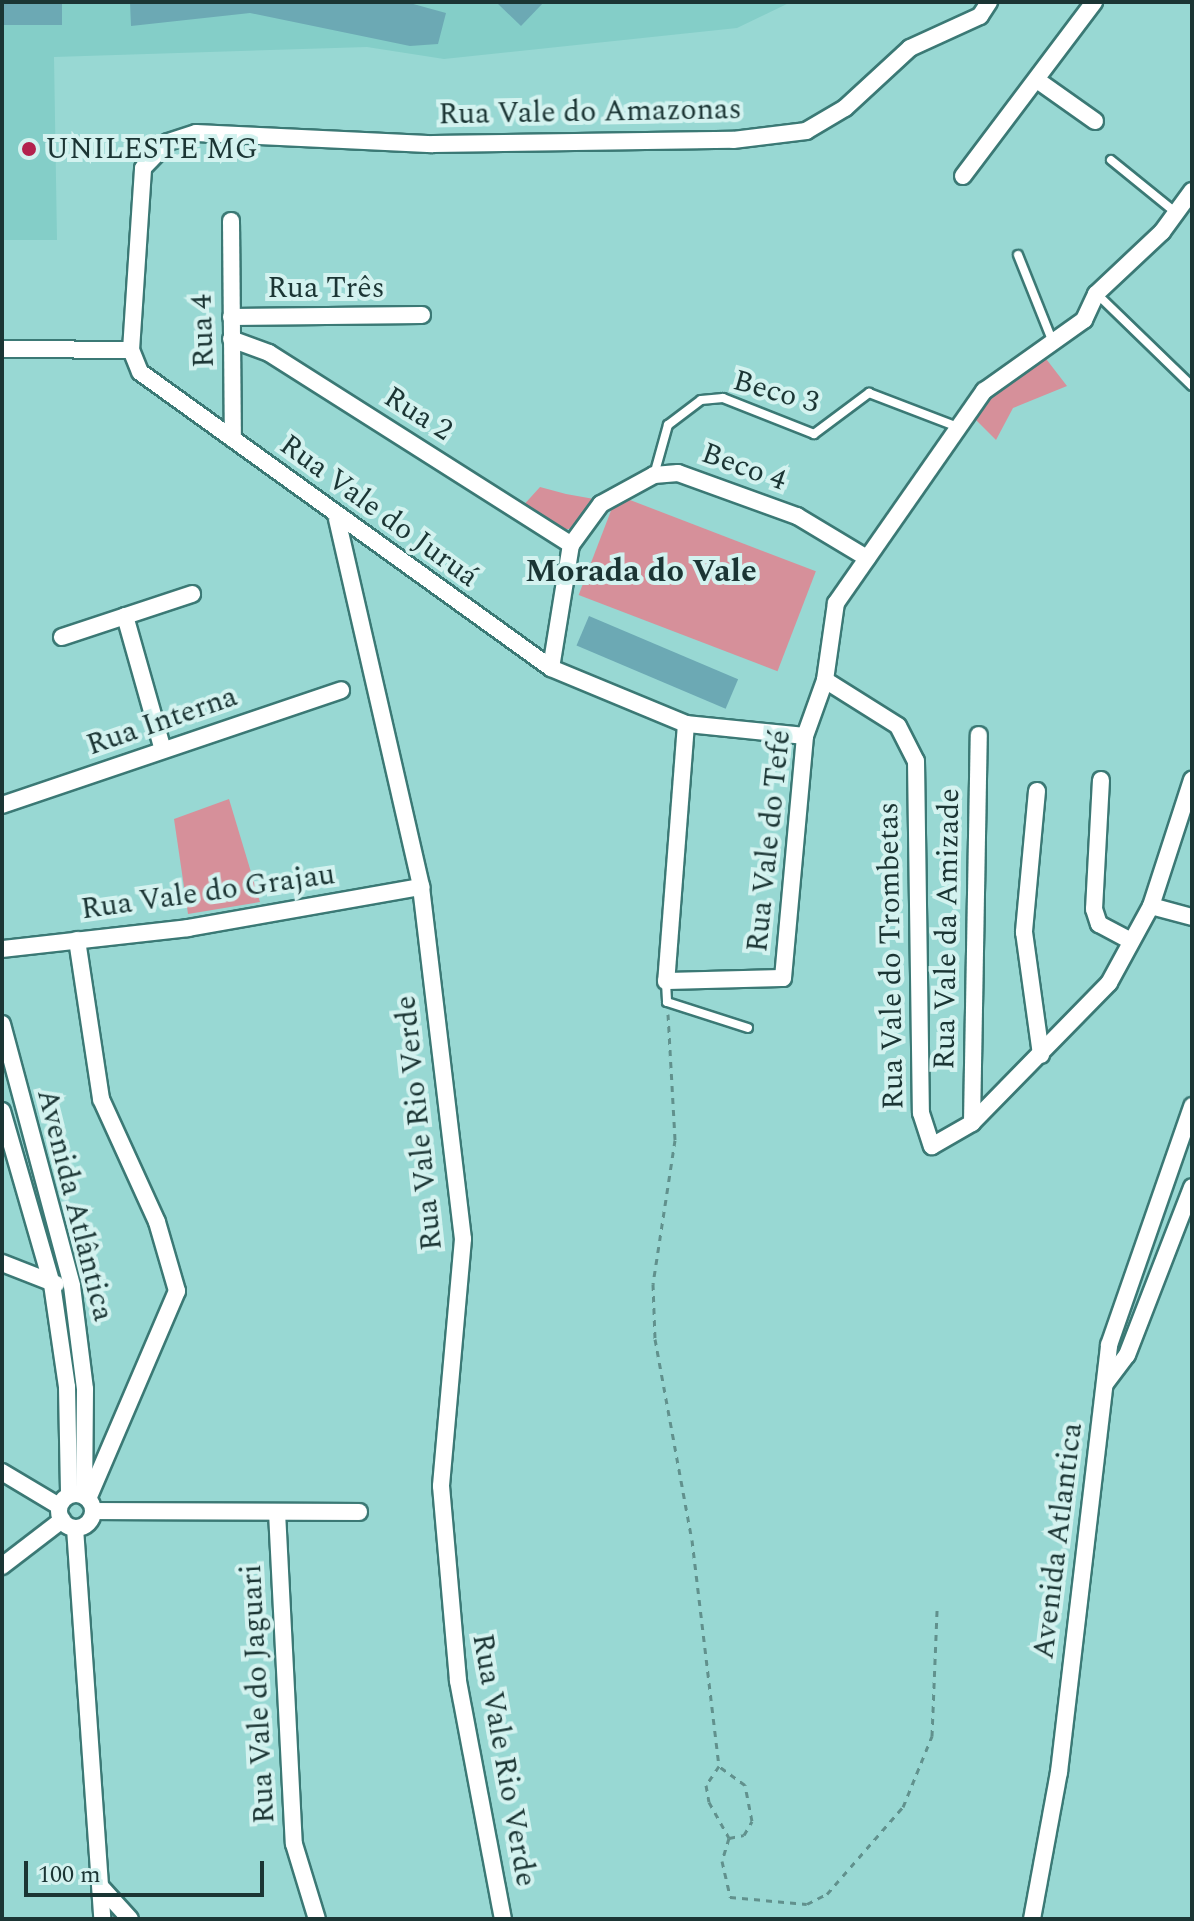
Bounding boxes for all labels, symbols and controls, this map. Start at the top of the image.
street label: Rua Vale do Amazonas [438,91,742,133]
place label: UNILESTE MG [45,131,258,167]
marker: UNILESTE MG [20,140,38,158]
street label: Rua Três [267,270,385,306]
street label: Rua 4 [184,293,222,369]
street label: Beco 3 [729,363,823,421]
street label: Rua 2 [377,379,459,449]
street label: Rua Vale do Juruá [273,427,485,595]
street label: Beco 4 [697,435,791,499]
district label: Morada do Vale [525,553,757,591]
street label: Rua Interna [82,678,242,764]
street label: Rua Vale do Tefé [739,728,799,954]
street label: Rua Vale da Amizade [927,788,967,1070]
street label: Rua Vale do Trombetas [870,802,912,1110]
street label: Rua Vale do Grajau [79,856,337,928]
street label: Rua Vale Rio Verde [388,994,450,1252]
street label: Avenida Atlântica [29,1085,121,1325]
street label: Avenida Atlantica [1026,1421,1090,1661]
street label: Rua Vale do Jaguari [233,1563,283,1825]
street label: Rua Vale Rio Verde [464,1631,544,1889]
scale bar [28,1845,268,1895]
text: 100 m [38,1857,101,1893]

